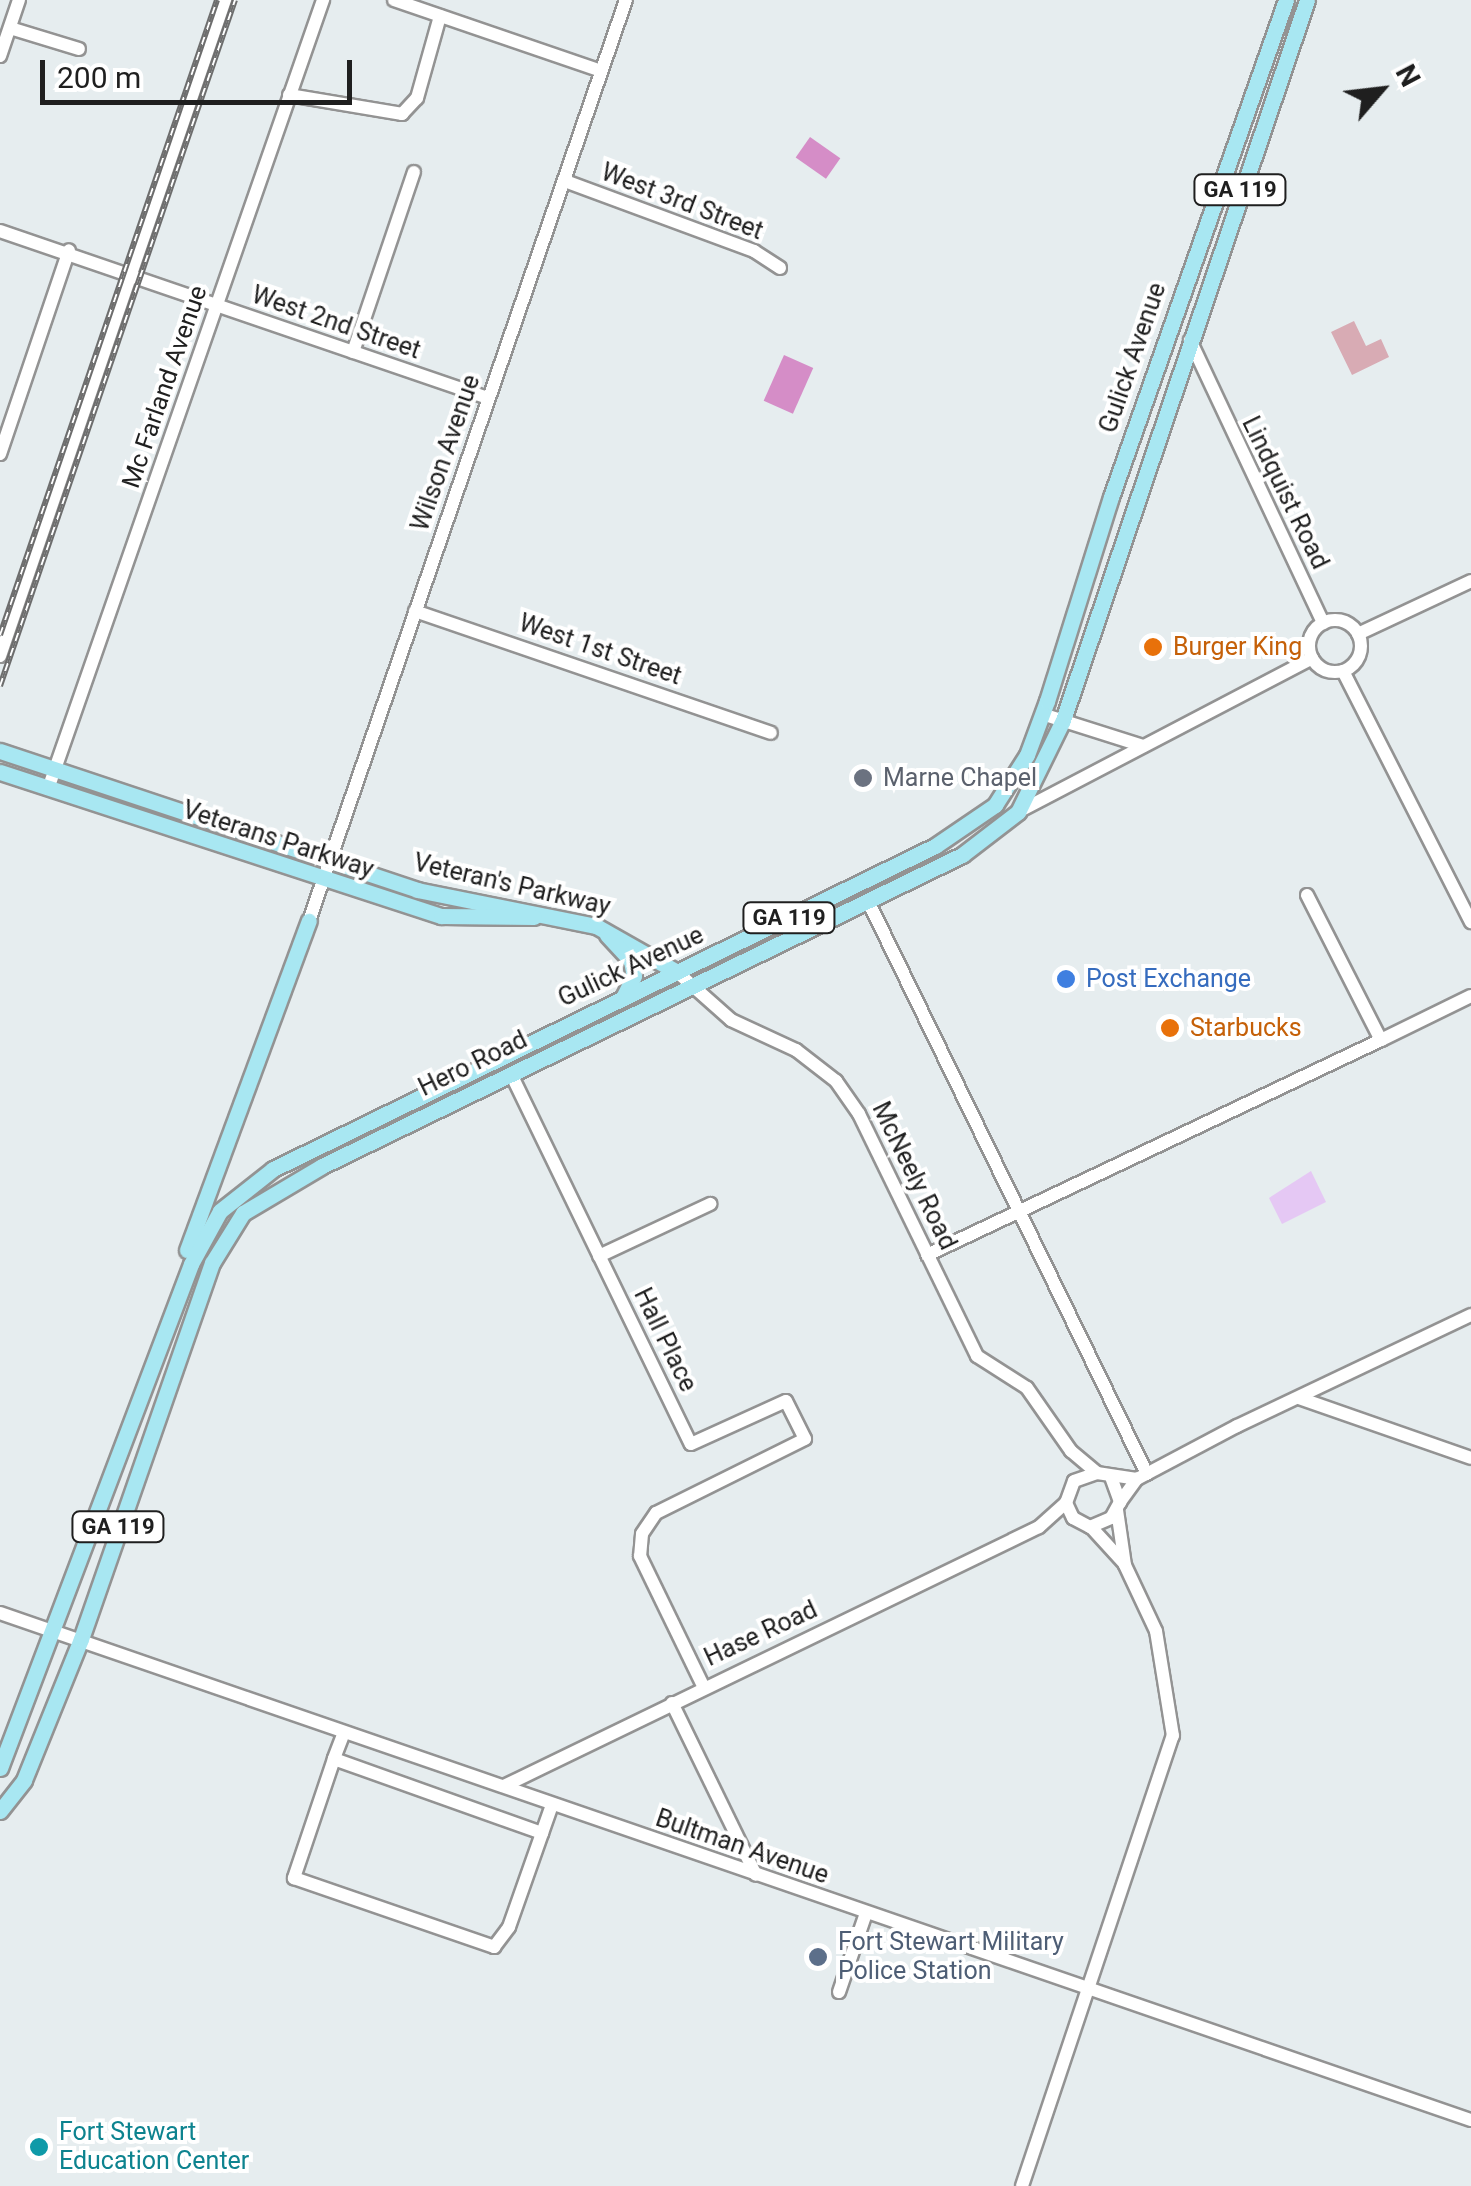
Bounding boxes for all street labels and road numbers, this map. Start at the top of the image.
street label: West 3rd Street [597,157,767,247]
road number: GA 119 [1192,173,1288,207]
street label: Gulick Avenue [1093,279,1173,437]
street label: West 2nd Street [248,280,424,366]
street label: Mc Farland Avenue [116,282,214,492]
street label: Wilson Avenue [405,371,487,535]
street label: Lindquist Road [1235,412,1335,574]
street label: West 1st Street [515,608,685,692]
street label: Veterans Parkway [179,795,377,885]
street label: Veteran's Parkway [411,848,613,922]
road number: GA 119 [742,901,836,935]
street label: Gulick Avenue [554,920,708,1014]
street label: Hero Road [414,1025,532,1103]
street label: McNeely Road [865,1097,963,1255]
street label: Hall Place [627,1283,703,1397]
road number: GA 119 [70,1510,166,1544]
street label: Hase Road [700,1595,822,1673]
street label: Bultman Avenue [652,1803,832,1891]

